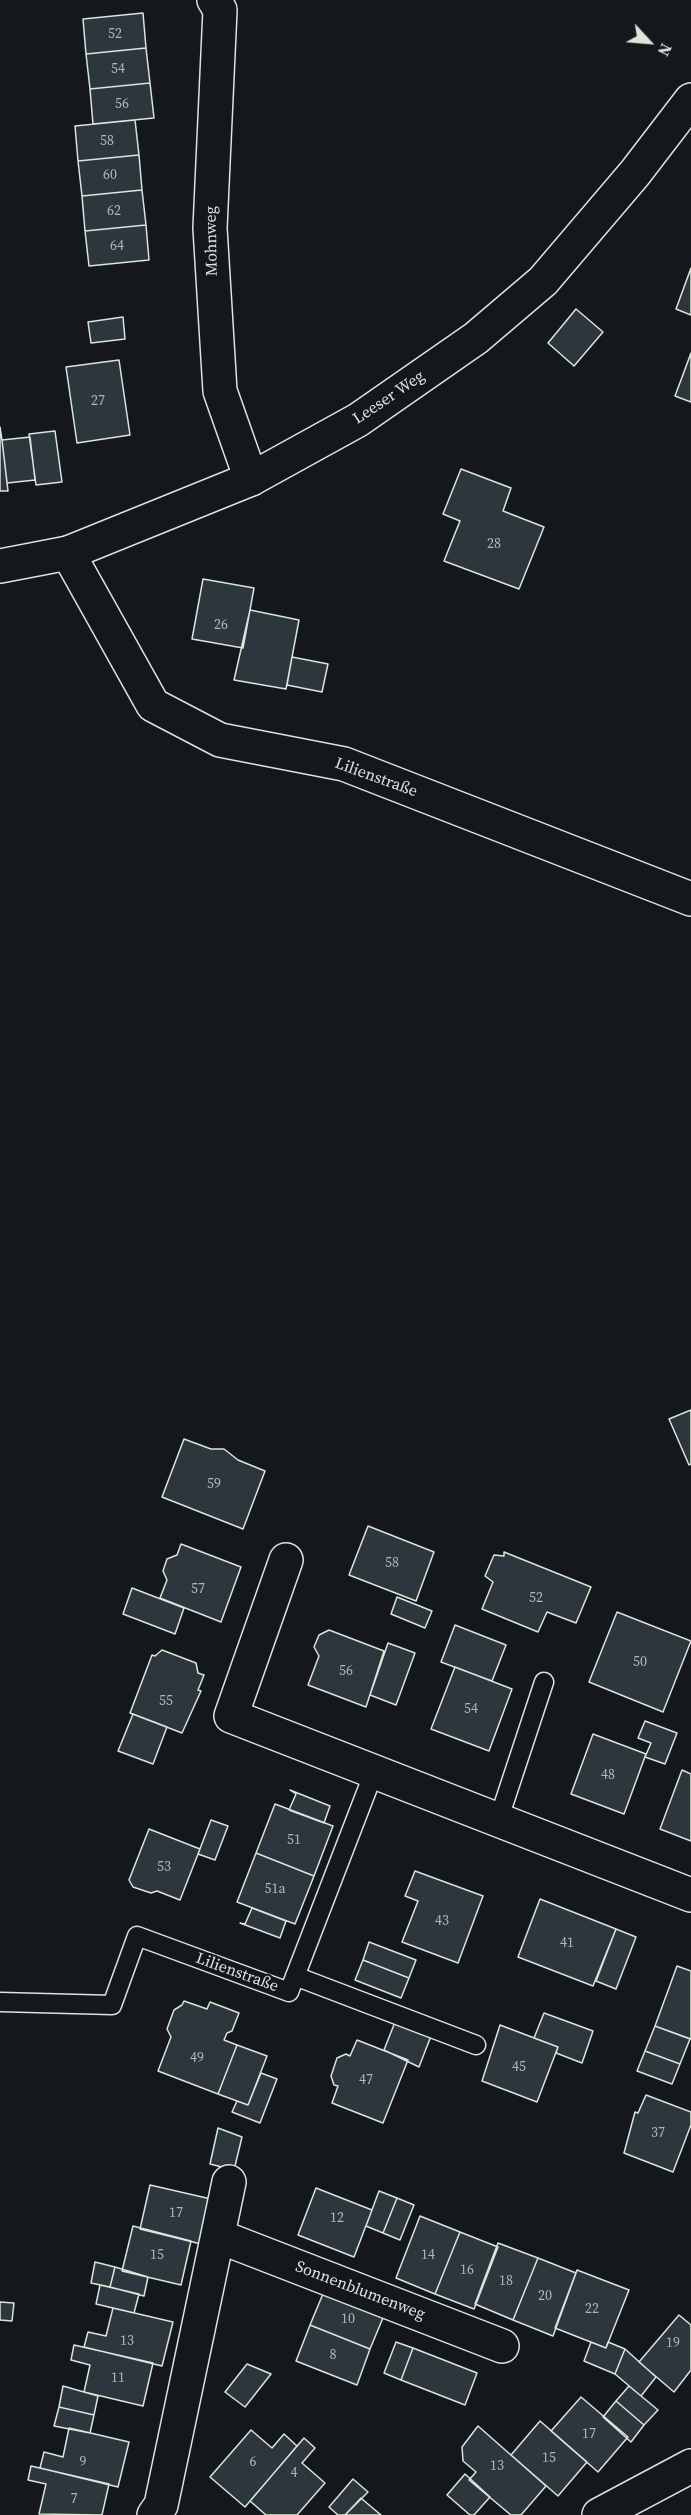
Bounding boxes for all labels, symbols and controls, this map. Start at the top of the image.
north arrow [619,12,679,72]
house number: 52 [108,26,122,42]
text: N [653,40,678,60]
house number: 54 [111,61,125,77]
house number: 56 [115,96,129,112]
house number: 58 [100,133,114,149]
house number: 60 [103,167,117,183]
house number: 62 [107,203,121,219]
street label: Mohnweg [202,206,222,276]
house number: 64 [110,238,124,254]
street label: Leeser Weg [350,367,428,429]
house number: 27 [91,393,105,409]
house number: 28 [487,536,501,552]
house number: 26 [214,617,228,633]
street label: Lilienstraße [332,754,420,802]
house number: 59 [207,1476,221,1492]
house number: 58 [385,1555,399,1571]
house number: 57 [191,1581,205,1597]
house number: 52 [529,1590,543,1606]
house number: 50 [633,1654,647,1670]
house number: 56 [339,1663,353,1679]
house number: 55 [159,1693,173,1709]
house number: 54 [464,1701,478,1717]
house number: 48 [601,1767,615,1783]
house number: 51 [287,1832,301,1848]
house number: 53 [157,1859,171,1875]
house number: 51a [264,1881,286,1897]
house number: 43 [435,1913,449,1929]
house number: 41 [560,1935,574,1951]
street label: Lilienstraße [193,1949,281,1997]
house number: 49 [190,2050,204,2066]
house number: 45 [512,2059,526,2075]
house number: 47 [359,2072,373,2088]
house number: 37 [651,2125,665,2141]
house number: 17 [169,2205,183,2221]
house number: 12 [330,2210,344,2226]
house number: 15 [150,2247,164,2263]
house number: 14 [421,2247,435,2263]
street label: Sonnenblumenweg [292,2257,428,2325]
house number: 16 [460,2262,474,2278]
house number: 18 [499,2273,513,2289]
house number: 20 [538,2288,552,2304]
house number: 22 [585,2301,599,2317]
house number: 10 [341,2311,355,2327]
house number: 13 [120,2333,134,2349]
house number: 19 [666,2335,680,2351]
house number: 8 [330,2347,336,2363]
house number: 11 [111,2370,125,2386]
house number: 17 [582,2426,596,2442]
house number: 15 [542,2450,556,2466]
house number: 9 [80,2454,86,2470]
house number: 6 [250,2454,256,2470]
house number: 13 [490,2458,504,2474]
house number: 4 [291,2465,297,2481]
house number: 7 [71,2491,77,2507]

